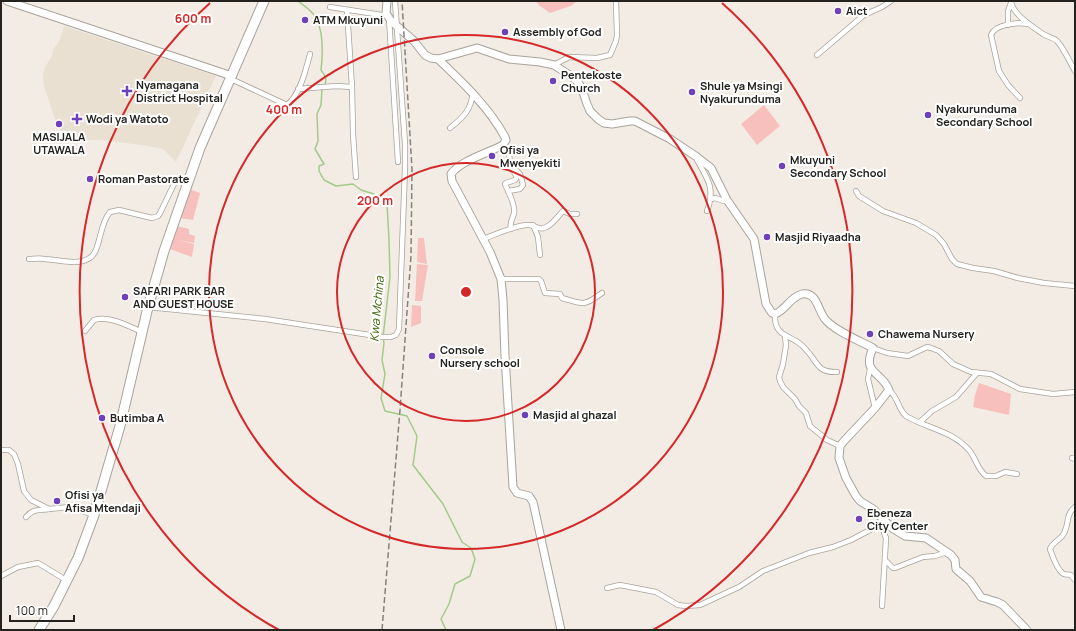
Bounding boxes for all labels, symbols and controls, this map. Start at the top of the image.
place label: Aict [846,3,868,18]
marker: Aict [833,6,843,16]
text: 600 m [175,10,211,27]
place label: ATM Mkuyuni [313,12,383,27]
marker: ATM Mkuyuni [300,15,310,25]
place label: Assembly of God [513,24,602,39]
marker: Assembly of God [500,27,510,37]
place label: Pentekoste Church [561,67,622,95]
marker: Pentekoste Church [548,76,558,86]
place label: Nyamagana District Hospital [136,77,223,105]
place label: Shule ya Msingi Nyakurunduma [700,78,783,106]
marker: Nyamagana District Hospital [121,85,133,97]
marker: Shule ya Msingi Nyakurunduma [687,87,697,97]
text: 400 m [266,101,302,118]
place label: Nyakurunduma Secondary School [936,101,1032,129]
marker: Nyakurunduma Secondary School [923,110,933,120]
place label: Wodi ya Watoto [86,111,169,126]
marker: Wodi ya Watoto [71,113,83,125]
marker: MASIJALA UTAWALA [54,119,64,129]
place label: MASIJALA UTAWALA [33,129,86,157]
place label: Ofisi ya Mwenyekiti [500,142,561,170]
marker: Ofisi ya Mwenyekiti [487,151,497,161]
place label: Mkuyuni Secondary School [790,152,886,180]
marker: Mkuyuni Secondary School [777,161,787,171]
place label: Roman Pastorate [98,171,190,186]
marker: Roman Pastorate [85,174,95,184]
text: 200 m [357,192,393,209]
place label: Masjid Riyaadha [775,229,861,244]
marker: Masjid Riyaadha [762,232,772,242]
water label: Kwa Mchina [365,274,388,342]
place label: SAFARI PARK BAR AND GUEST HOUSE [133,283,234,311]
centre of rings [459,285,473,299]
marker: SAFARI PARK BAR AND GUEST HOUSE [120,292,130,302]
place label: Chawema Nursery [878,326,975,341]
marker: Chawema Nursery [865,329,875,339]
place label: Console Nursery school [440,342,520,370]
marker: Console Nursery school [427,351,437,361]
place label: Masjid al ghazal [533,407,617,422]
place label: Butimba A [110,410,165,425]
marker: Masjid al ghazal [520,410,530,420]
marker: Butimba A [97,413,107,423]
place label: Ofisi ya Afisa Mtendaji [65,487,141,515]
marker: Ofisi ya Afisa Mtendaji [52,496,62,506]
place label: Ebeneza City Center [867,505,929,533]
marker: Ebeneza City Center [854,514,864,524]
scale bar [10,597,74,623]
text: 100 m [16,602,48,619]

